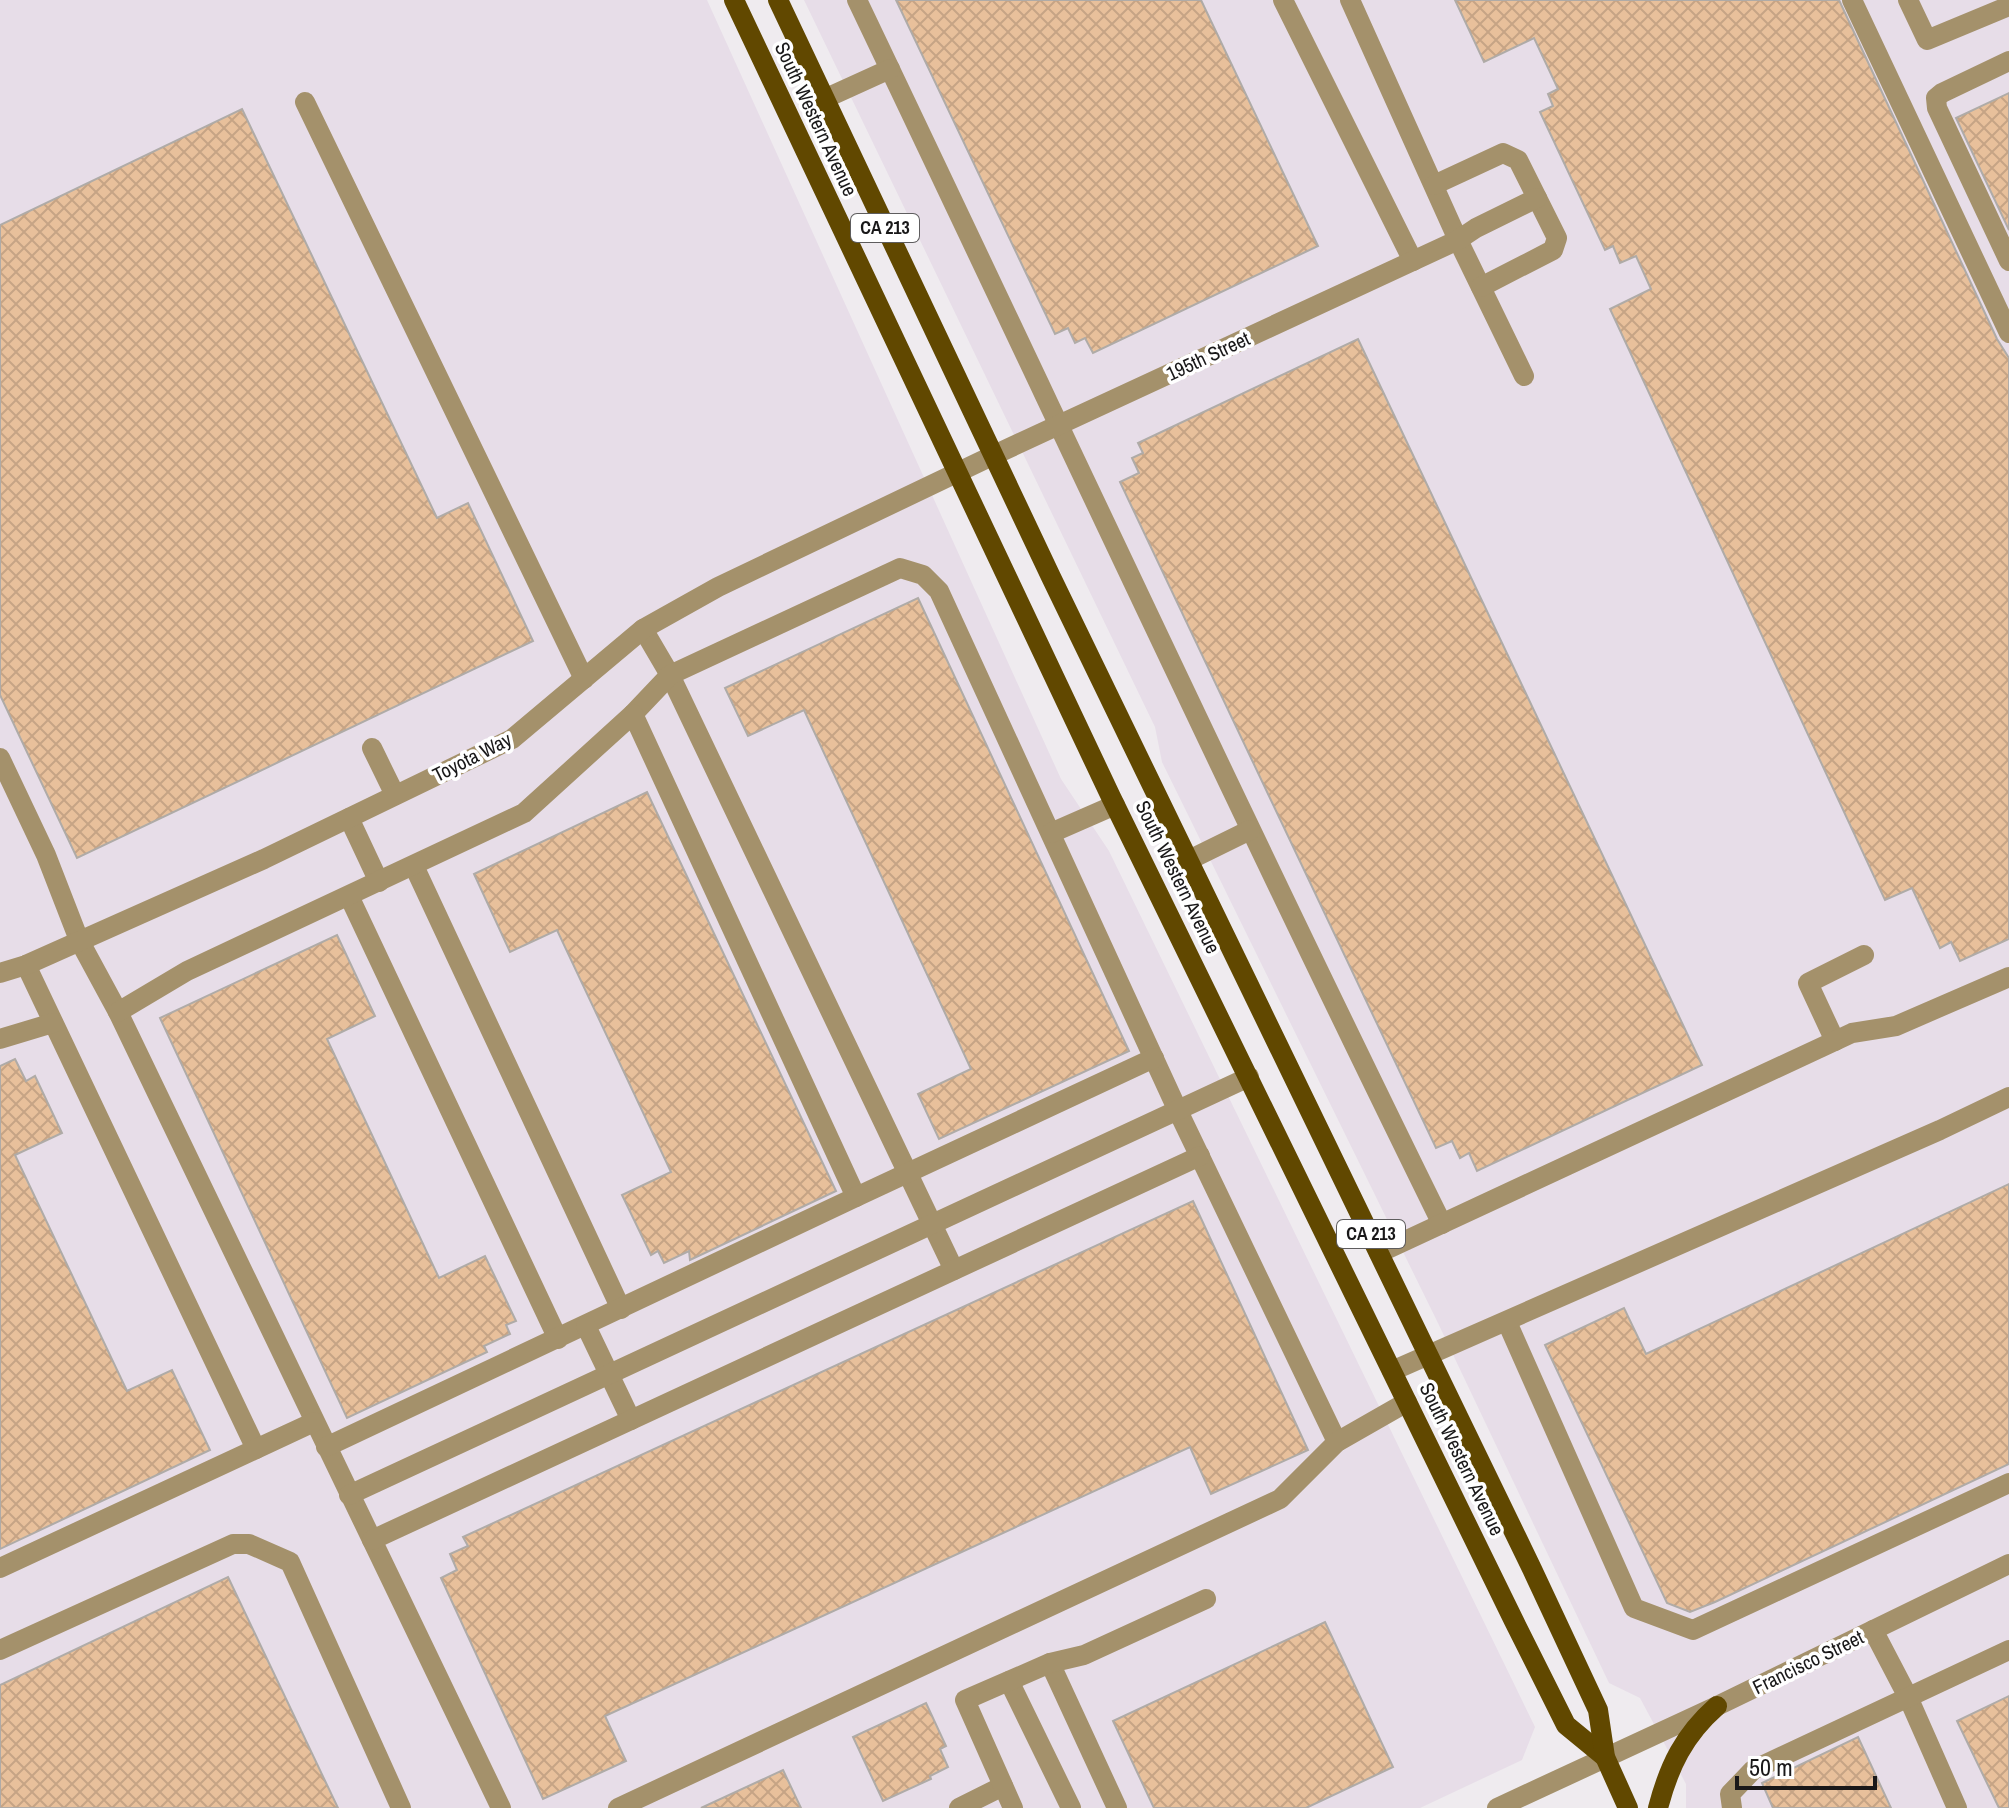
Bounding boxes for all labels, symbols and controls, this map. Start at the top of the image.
street label: South Western Avenue [769,37,864,200]
road number: CA 213 [851,214,919,242]
street label: 195th Street [1162,324,1254,387]
street label: Toyota Way [428,725,517,788]
street label: South Western Avenue [1130,796,1227,958]
road number: CA 213 [1337,1220,1405,1248]
street label: South Western Avenue [1414,1378,1511,1540]
street label: Francisco Street [1748,1623,1868,1700]
scale bar [1737,1740,1875,1790]
text: 50 m [1749,1751,1793,1783]

